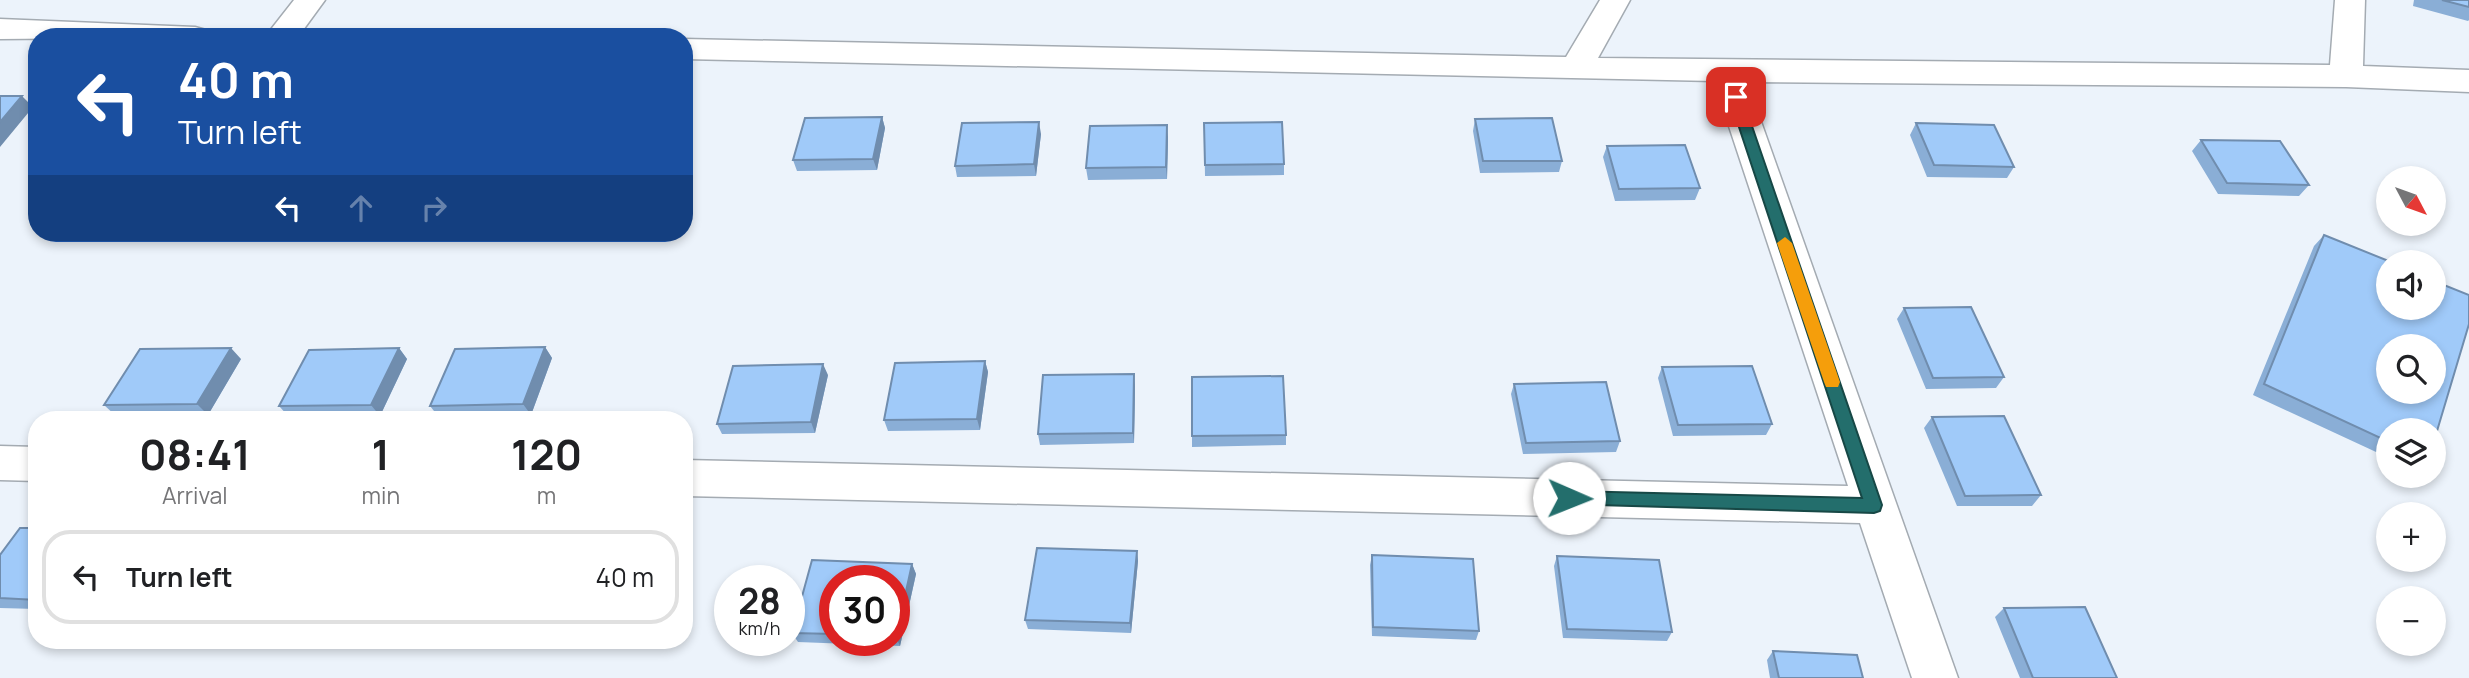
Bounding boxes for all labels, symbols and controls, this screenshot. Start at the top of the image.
text: 40 m [178,46,294,113]
icon: left [63,56,154,147]
pin [1706,67,1766,127]
icon: arrive [1717,78,1755,116]
text: Turn left [178,110,302,154]
north arrow [2376,166,2446,236]
map controls [2376,166,2446,656]
icon: left [269,189,307,227]
icon: ahead [342,189,380,227]
icon: right [415,189,453,227]
button: sound [2376,250,2446,320]
button: search [2376,334,2446,404]
button: layers [2376,418,2446,488]
text: 08:41 [139,425,251,483]
text: 1 [372,425,390,483]
text: 120 [511,425,582,483]
position arrow [1532,461,1606,535]
text: Arrival [162,479,228,511]
text: min [362,479,400,511]
text: m [537,479,556,511]
button: + [2376,502,2446,572]
icon: left [67,558,105,596]
text: Turn left [126,559,233,595]
text: 40 m [596,559,654,595]
speed limit sign: 30 [819,565,910,656]
text: 28 [738,577,781,625]
button: − [2376,586,2446,656]
text: km/h [739,616,780,640]

